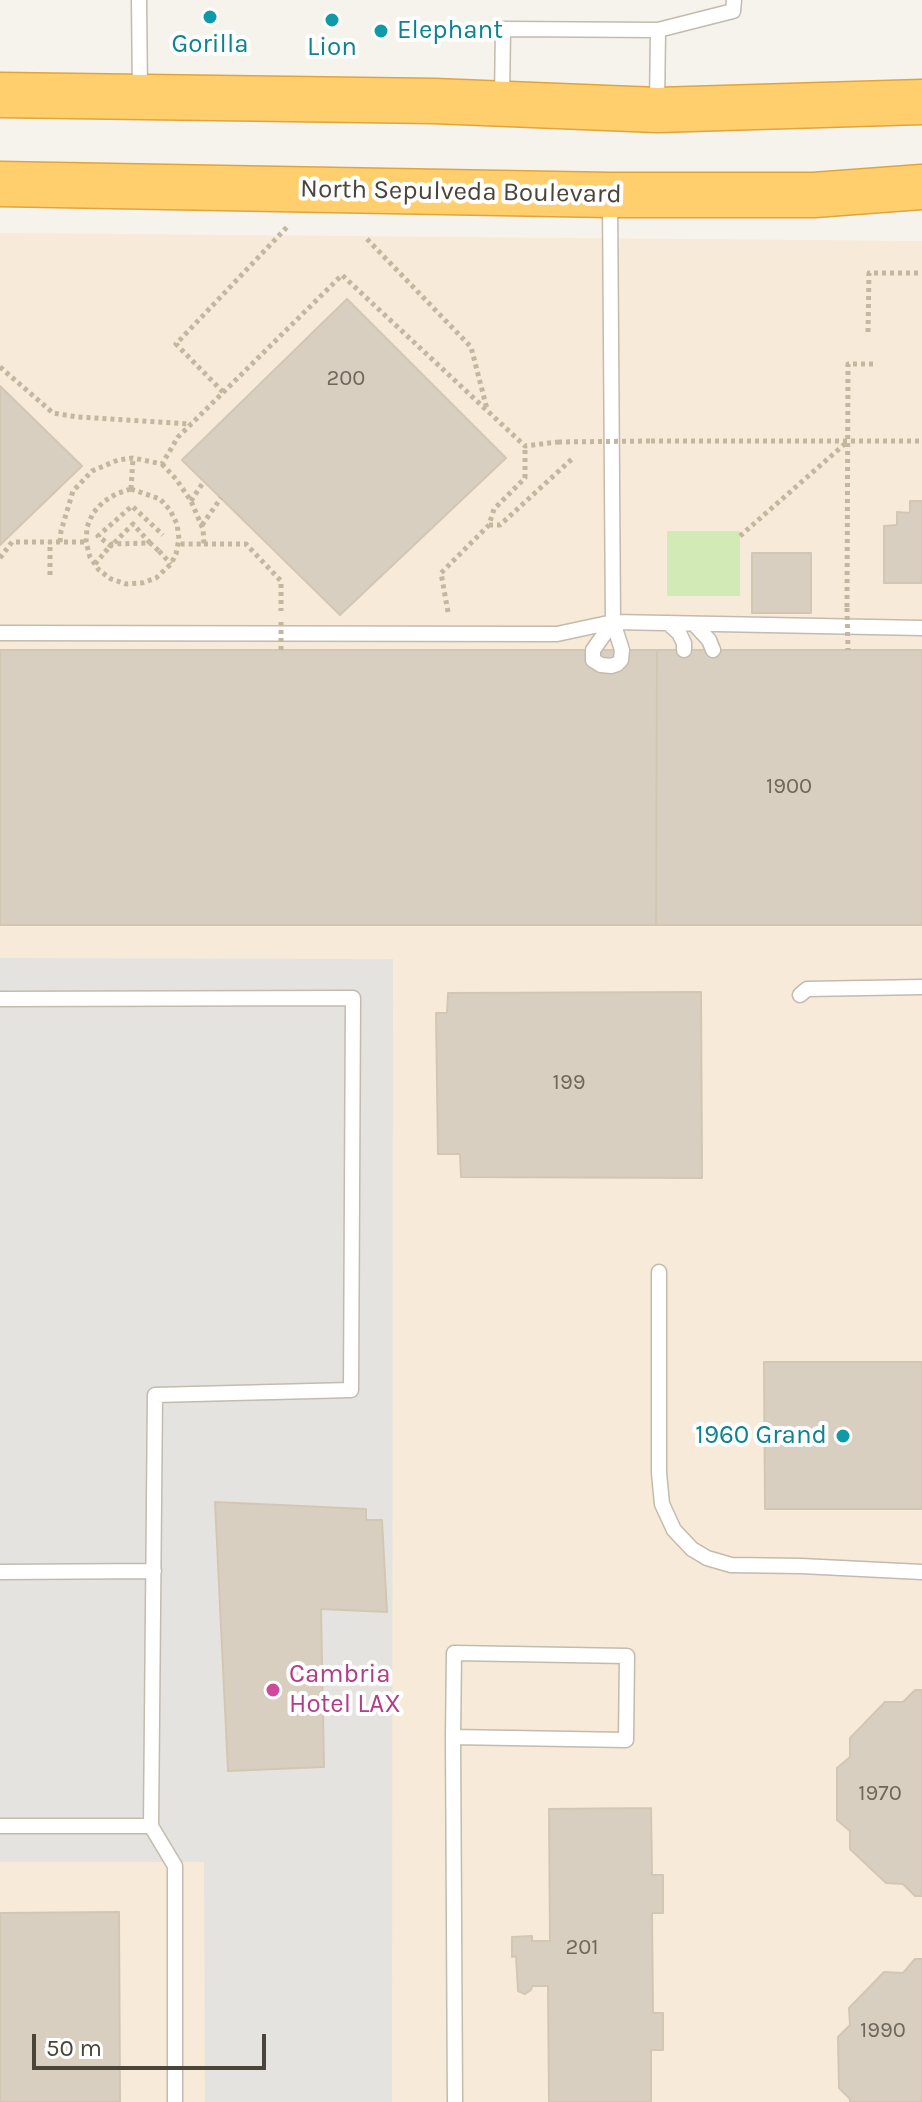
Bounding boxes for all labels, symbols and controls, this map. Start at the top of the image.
marker: Gorilla [201,8,219,26]
marker: Lion [323,11,341,29]
place label: Elephant [397,15,503,47]
marker: Elephant [372,22,390,40]
place label: Gorilla [172,29,248,61]
place label: Lion [307,32,357,64]
street label: North Sepulveda Boulevard [300,174,622,210]
house number: 200 [327,366,365,392]
house number: 1900 [766,774,812,800]
house number: 199 [553,1070,585,1096]
place label: 1960 Grand [695,1420,827,1452]
marker: 1960 Grand [834,1427,852,1445]
place label: Cambria Hotel LAX [289,1659,401,1720]
marker: Cambria Hotel LAX [264,1681,282,1699]
house number: 1970 [858,1781,902,1807]
house number: 201 [565,1935,599,1961]
scale bar [36,2018,270,2068]
house number: 1990 [860,2018,906,2044]
text: 50 m [46,2034,102,2062]

